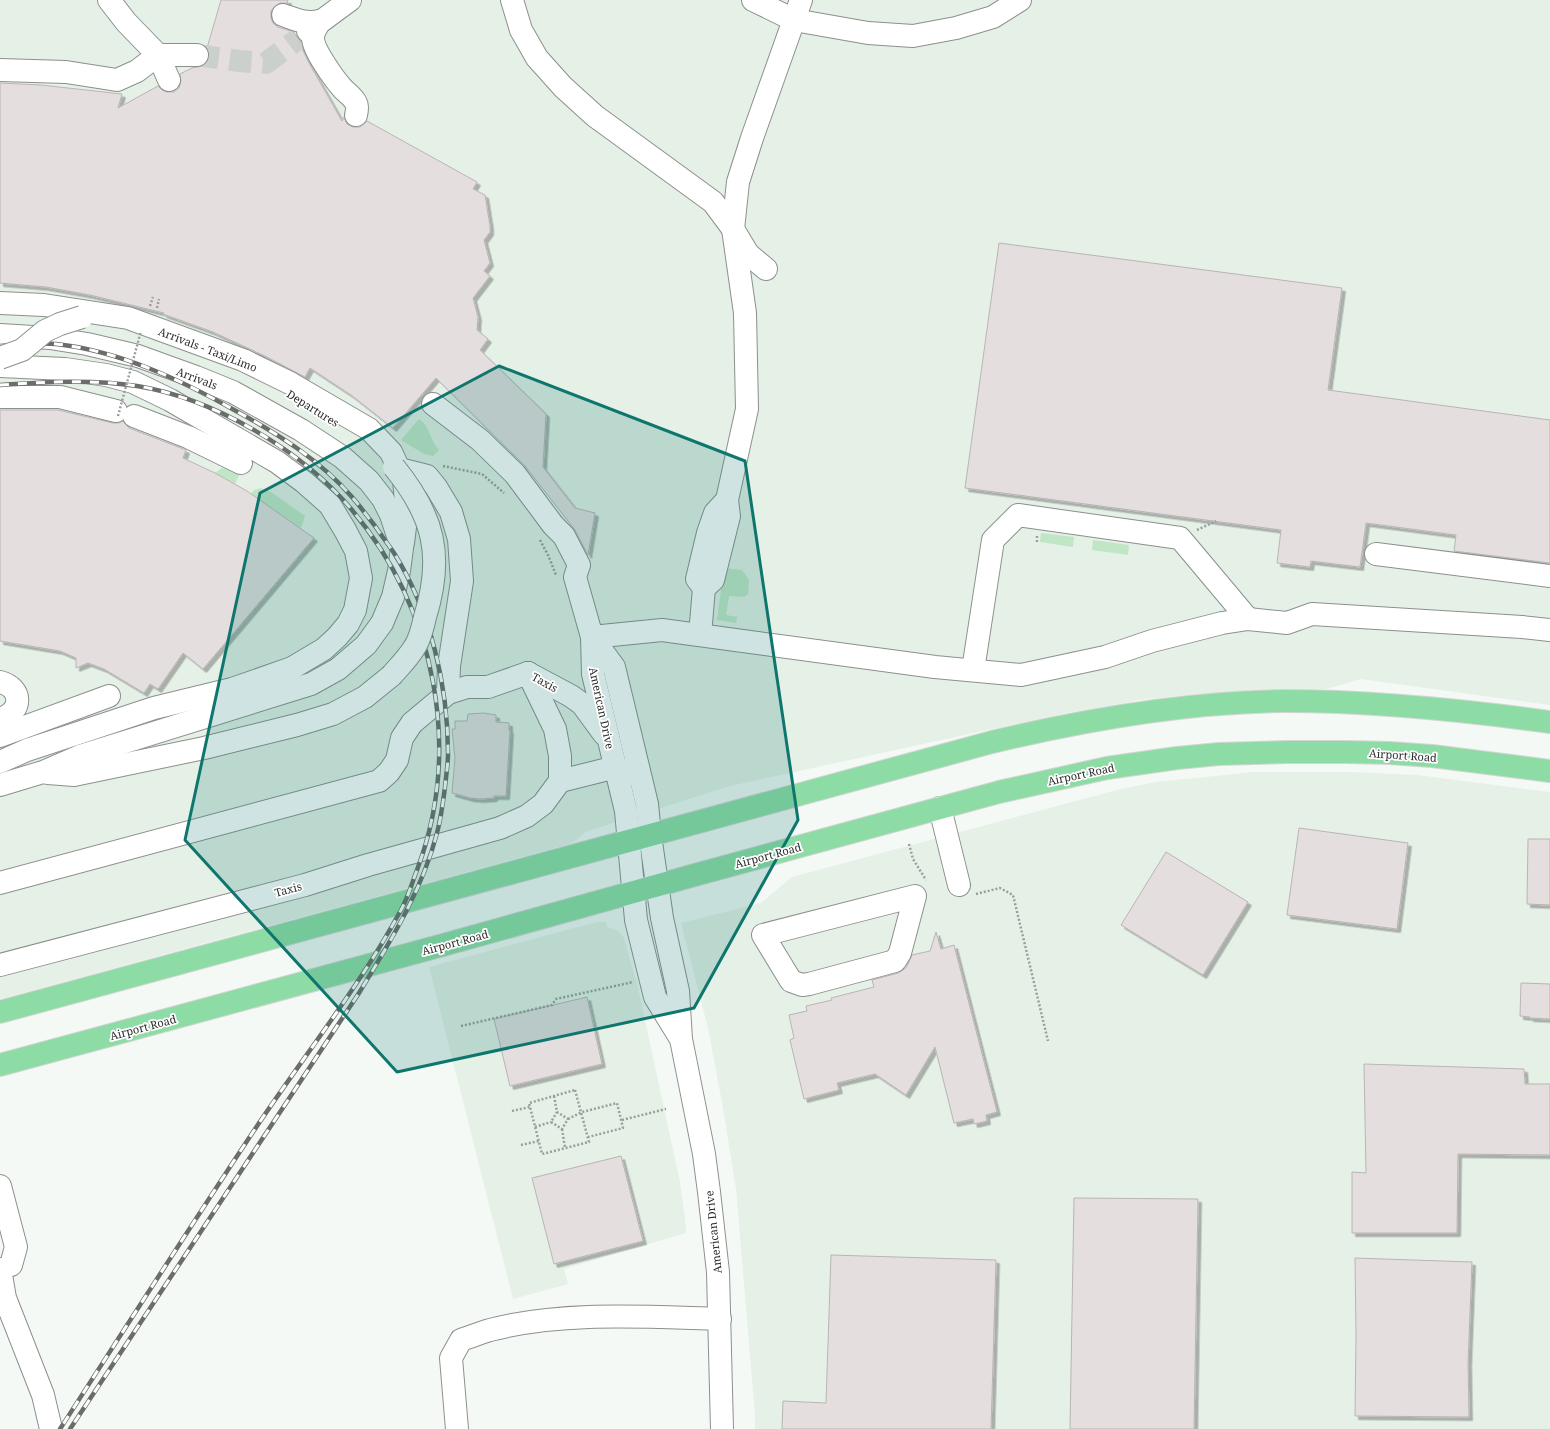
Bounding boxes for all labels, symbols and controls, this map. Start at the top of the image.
street label: Arrivals - Taxi/Limo [157,323,259,375]
street label: Arrivals [174,363,220,393]
street label: Departures [284,386,342,430]
street label: American Drive [586,666,618,750]
street label: Taxis [529,669,561,695]
street label: Airport Road [1369,745,1438,765]
street label: Airport Road [1046,760,1116,788]
street label: Airport Road [733,839,803,871]
street label: Taxis [273,878,303,900]
street label: Airport Road [420,926,490,958]
street label: Airport Road [108,1011,178,1043]
street label: American Drive [701,1190,725,1274]

